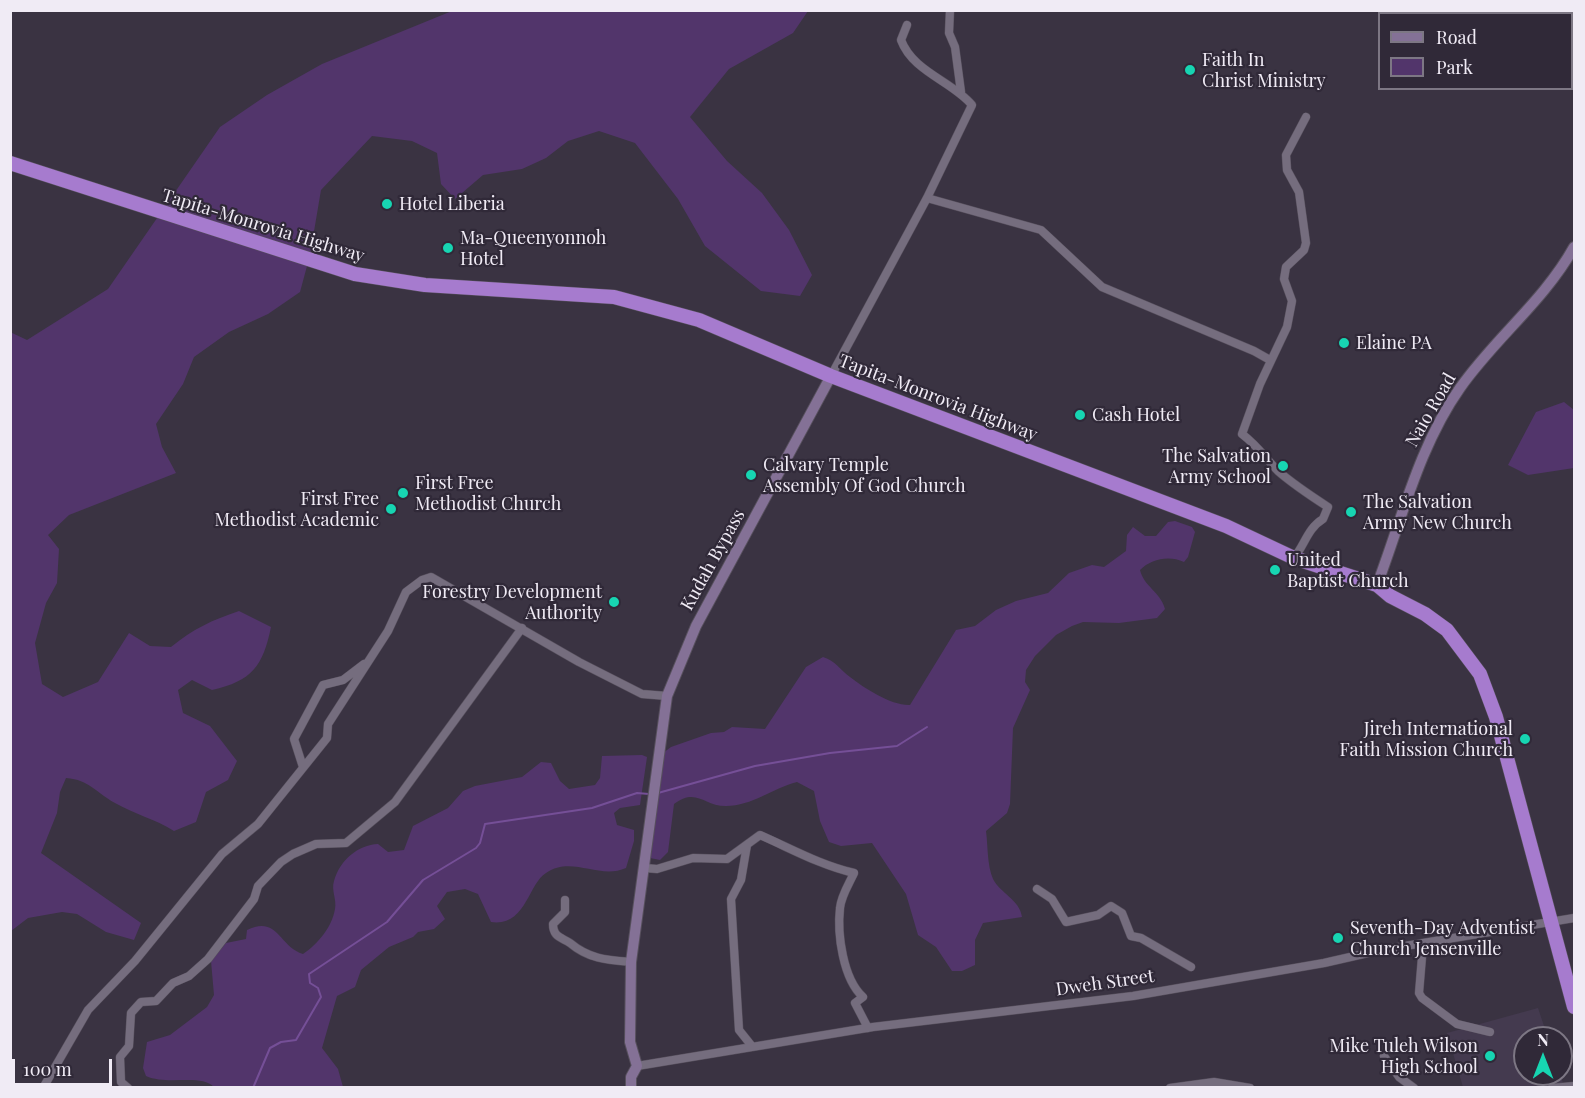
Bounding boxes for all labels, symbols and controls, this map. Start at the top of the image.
legend [1378,12,1573,90]
text: Road [1436,25,1477,49]
place label: Faith In Christ Ministry [1202,49,1326,92]
text: Park [1436,55,1473,79]
marker: Faith In Christ Ministry [1183,63,1197,77]
street label: Tapita-Monrovia Highway [159,185,367,267]
place label: Hotel Liberia [399,193,505,215]
marker: Hotel Liberia [380,197,394,211]
place label: Ma-Queenyonnoh Hotel [460,227,606,270]
marker: Ma-Queenyonnoh Hotel [441,241,455,255]
place label: Elaine PA [1356,332,1432,354]
marker: Elaine PA [1337,336,1351,350]
street label: Tapita-Monrovia Highway [836,350,1040,446]
street label: Naio Road [1401,369,1461,451]
place label: Cash Hotel [1092,404,1180,426]
marker: Cash Hotel [1073,408,1087,422]
place label: The Salvation Army School [1162,445,1271,488]
place label: Calvary Temple Assembly Of God Church [763,454,966,496]
marker: The Salvation Army School [1276,459,1290,473]
marker: Calvary Temple Assembly Of God Church [744,468,758,482]
place label: First Free Methodist Church [415,472,561,514]
marker: First Free Methodist Church [396,486,410,500]
place label: First Free Methodist Academic [214,488,379,530]
place label: The Salvation Army New Church [1363,491,1512,534]
marker: First Free Methodist Academic [384,502,398,516]
marker: The Salvation Army New Church [1344,505,1358,519]
street label: Kudah Bypass [676,506,750,614]
place label: United Baptist Church [1287,549,1409,592]
marker: United Baptist Church [1268,563,1282,577]
place label: Forestry Development Authority [422,581,602,624]
marker: Forestry Development Authority [607,595,621,609]
place label: Jireh International Faith Mission Church [1340,718,1513,760]
marker: Jireh International Faith Mission Church [1518,732,1532,746]
place label: Seventh-Day Adventist Church Jensenville [1350,917,1535,960]
marker: Seventh-Day Adventist Church Jensenville [1331,931,1345,945]
street label: Dweh Street [1054,965,1156,1001]
north arrow [1513,1026,1573,1086]
text: N [1537,1029,1549,1050]
place label: Mike Tuleh Wilson High School [1330,1035,1478,1078]
scale bar [15,1047,116,1085]
marker: Mike Tuleh Wilson High School [1483,1049,1497,1063]
text: 100 m [23,1057,72,1081]

